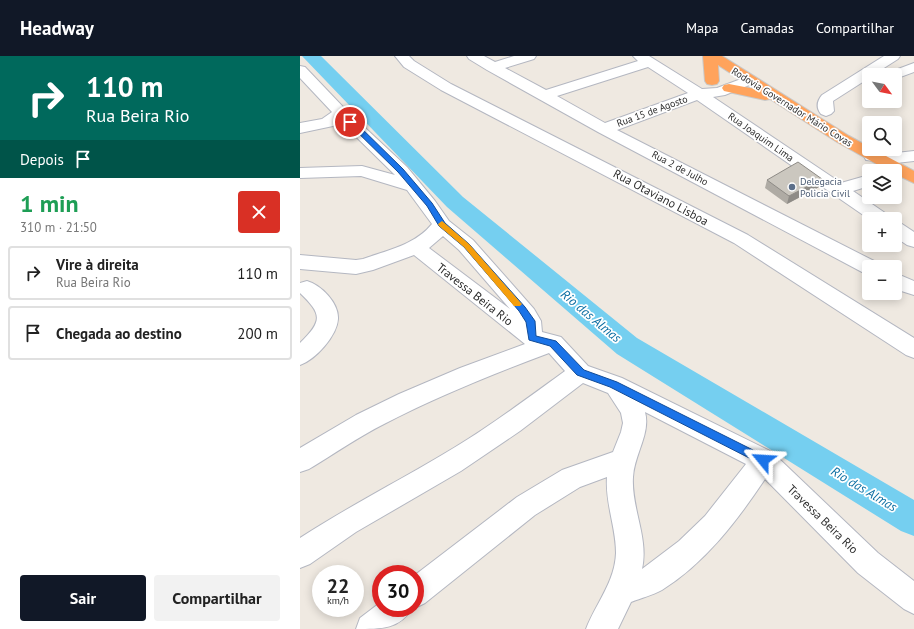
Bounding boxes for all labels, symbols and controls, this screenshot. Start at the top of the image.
text: Headway [20,16,94,40]
text: Mapa [686,19,719,37]
text: Camadas [741,19,794,37]
text: Compartilhar [816,19,894,37]
street label: Rodovia Governador Mário Covas [729,64,855,150]
text: 110 m [86,68,163,105]
north arrow [862,68,902,108]
map controls [862,68,902,300]
icon: right [20,72,72,124]
street label: Rua 15 de Agosto [615,92,689,130]
text: Rua Beira Rio [86,104,189,127]
pin [333,105,367,139]
street label: Rua Joaquim Lima [726,110,796,165]
icon: arrive [339,111,361,133]
button: search [862,116,902,156]
icon: arrive [72,148,94,170]
street label: Rua 2 de Julho [650,148,710,188]
text: Depois [20,150,64,169]
button: layers [862,164,902,204]
street label: Rua Otaviano Lisboa [611,166,711,228]
place label: Delegacia Policia Civil [800,175,850,200]
marker: Delegacia Policia Civil [787,182,797,192]
text: 1 min [20,188,79,219]
button: close [238,191,280,233]
button: + [862,212,902,252]
text: 310 m · 21:50 [20,219,97,236]
text: Vire à direita [56,255,139,274]
street label: Travessa Beira Rio [434,260,516,328]
button: − [862,260,902,300]
icon: right [22,262,44,284]
text: 110 m [237,264,278,283]
text: Rua Beira Rio [56,274,131,291]
water label: Rio das Almas [557,286,625,347]
icon: arrive [22,322,44,344]
text: Chegada ao destino [56,324,182,343]
text: 200 m [237,324,278,343]
position arrow [742,439,784,481]
water label: Rio das Almas [828,463,901,516]
street label: Travessa Beira Rio [784,481,862,557]
speed limit sign: 30 [372,565,424,617]
text: 22 [327,573,349,599]
button: Sair [20,575,146,621]
button: Compartilhar [154,575,280,621]
text: km/h [327,594,349,607]

